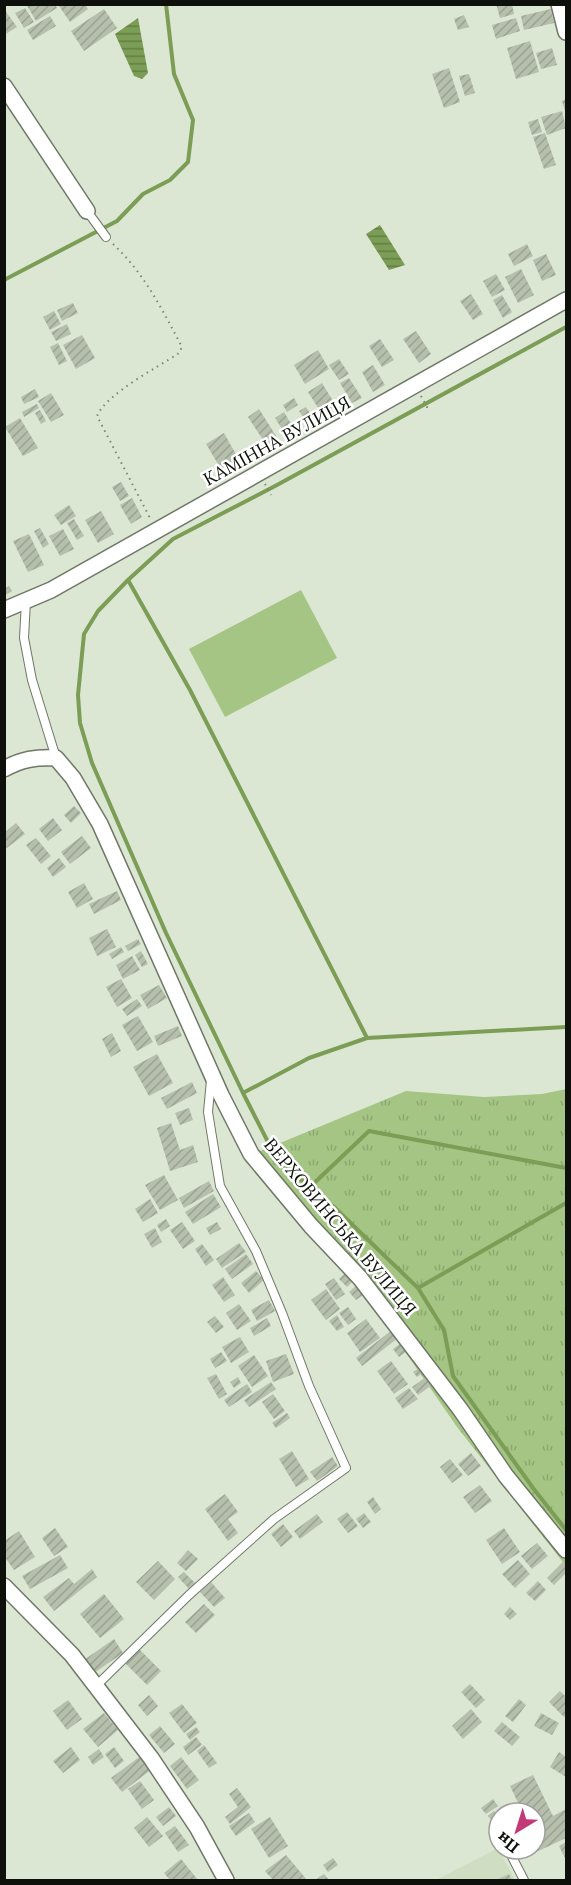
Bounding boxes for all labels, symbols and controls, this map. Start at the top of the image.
street label: КАМІННА ВУЛИЦЯ [199,391,354,491]
street label: ВЕРХОВИНСЬКА ВУЛИЦЯ [259,1133,421,1320]
north arrow [487,1801,547,1861]
text: Пн [492,1828,523,1858]

